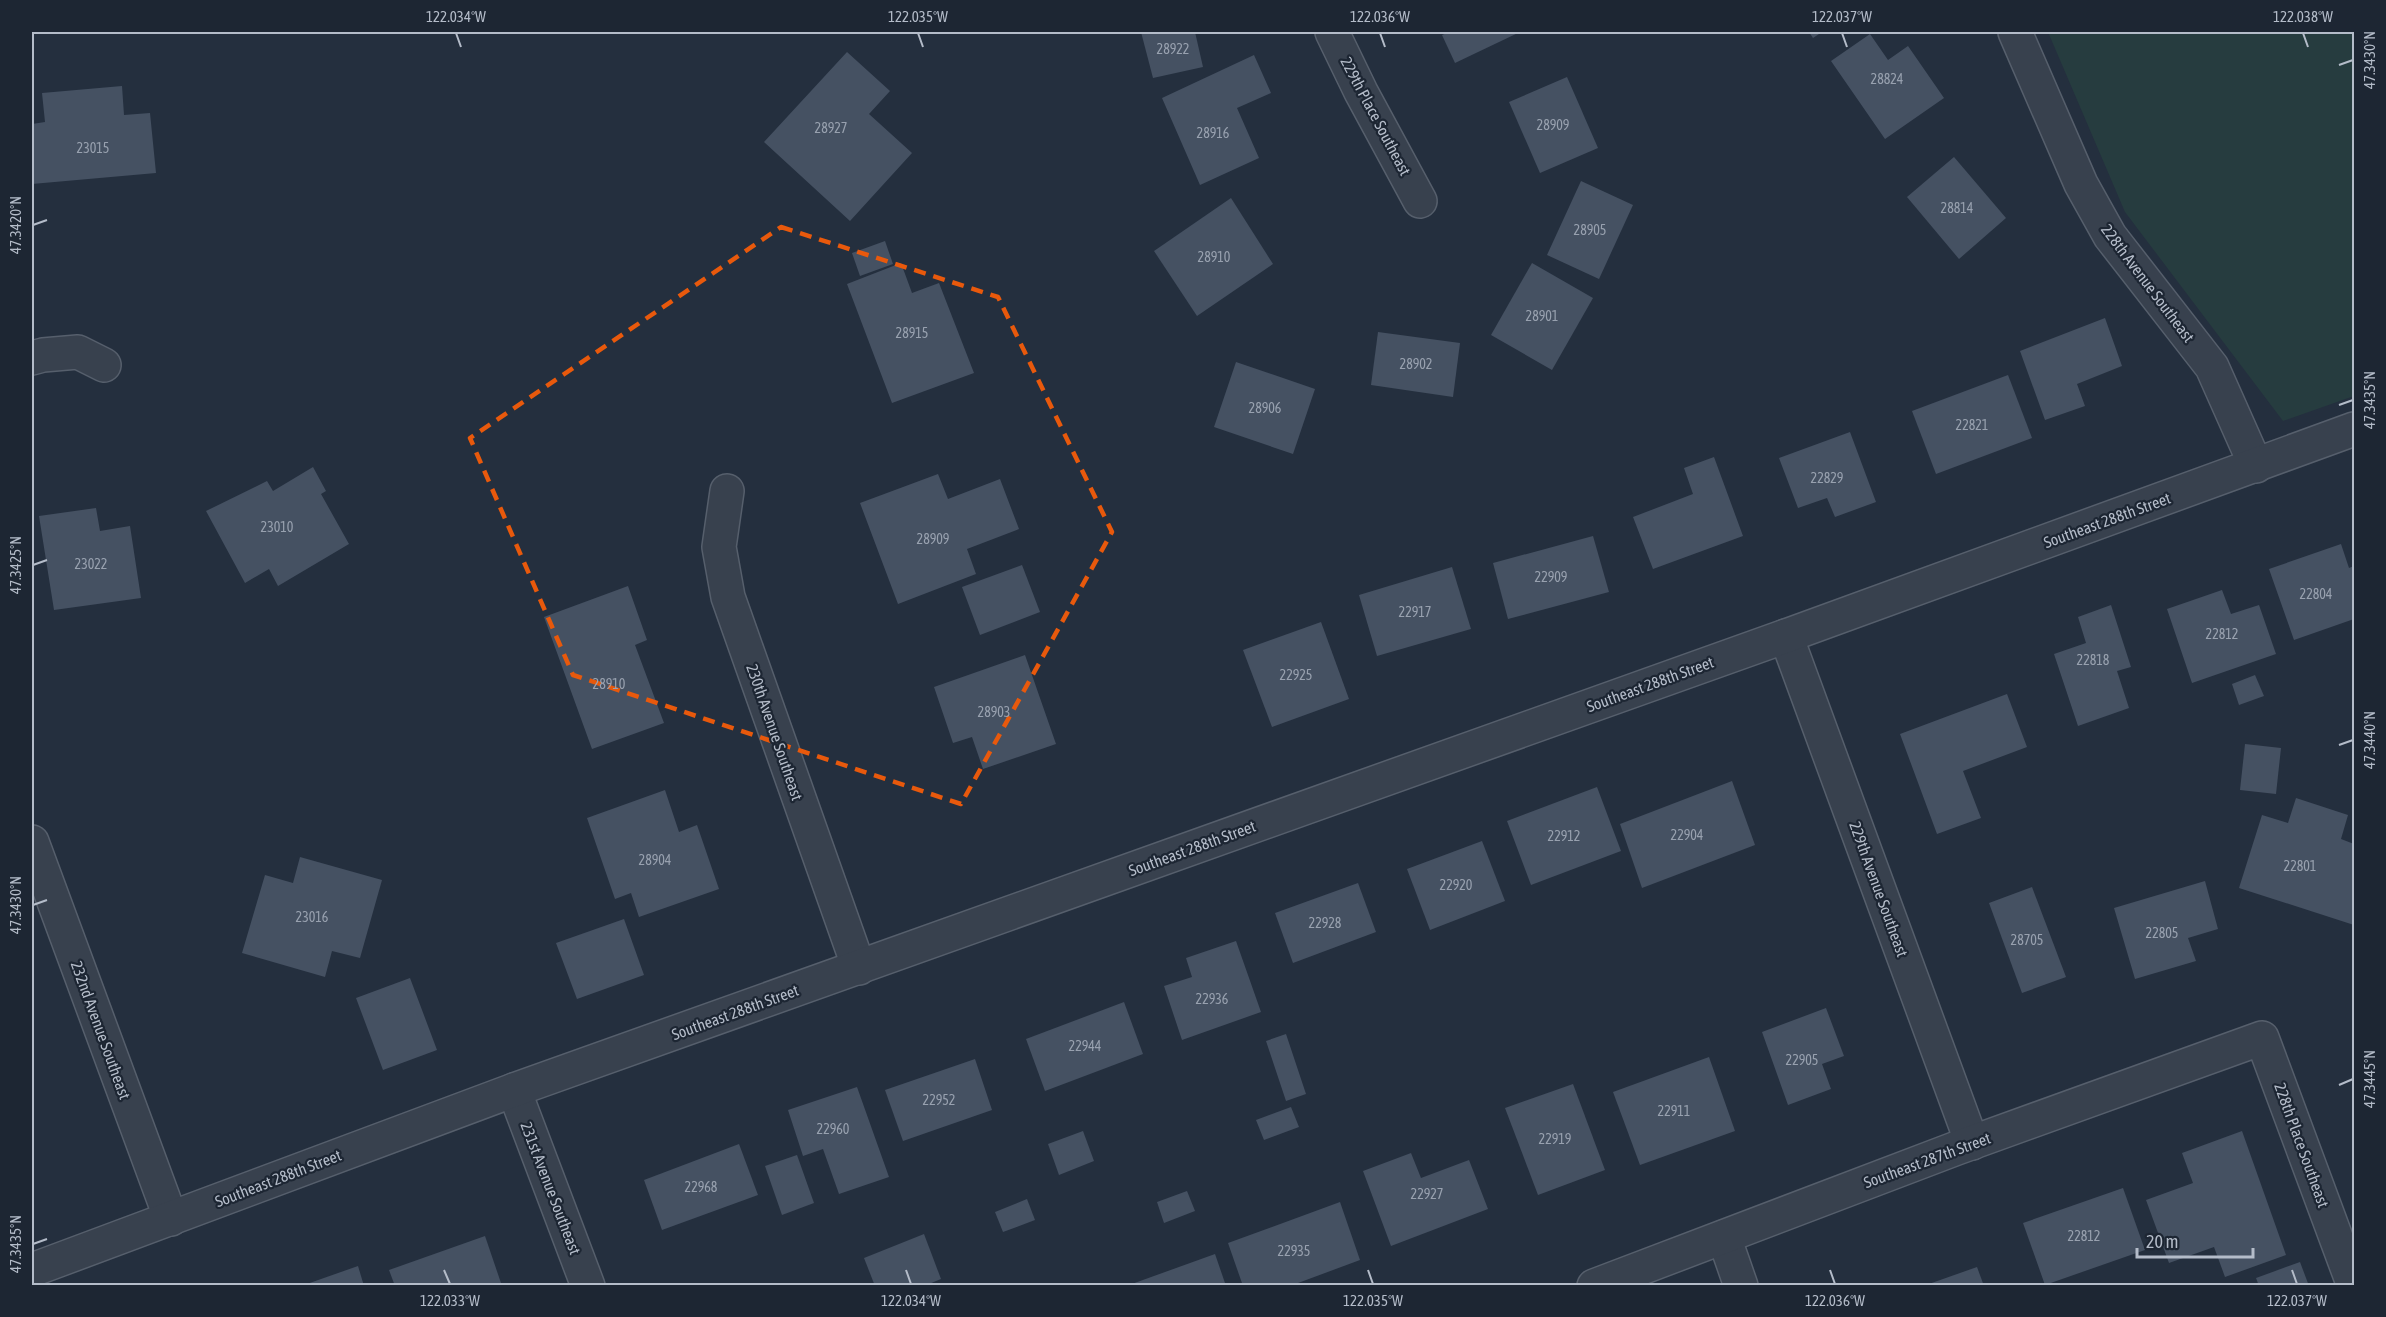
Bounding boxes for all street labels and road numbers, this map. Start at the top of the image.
street label: 229th Place Southeast [1337,54,1415,179]
street label: 228th Avenue Southeast [2098,221,2198,346]
street label: Southeast 288th Street [2041,489,2173,551]
street label: Southeast 288th Street [1584,653,1716,715]
street label: 230th Avenue Southeast [743,662,807,803]
street label: Southeast 288th Street [1126,817,1258,879]
street label: 229th Avenue Southeast [1846,819,1912,960]
street label: 232nd Avenue Southeast [68,958,135,1102]
street label: Southeast 288th Street [669,981,801,1043]
street label: 228th Place Southeast [2271,1080,2333,1210]
street label: 231st Avenue Southeast [517,1119,585,1257]
street label: Southeast 287th Street [1861,1129,1993,1191]
street label: Southeast 288th Street [212,1145,344,1210]

